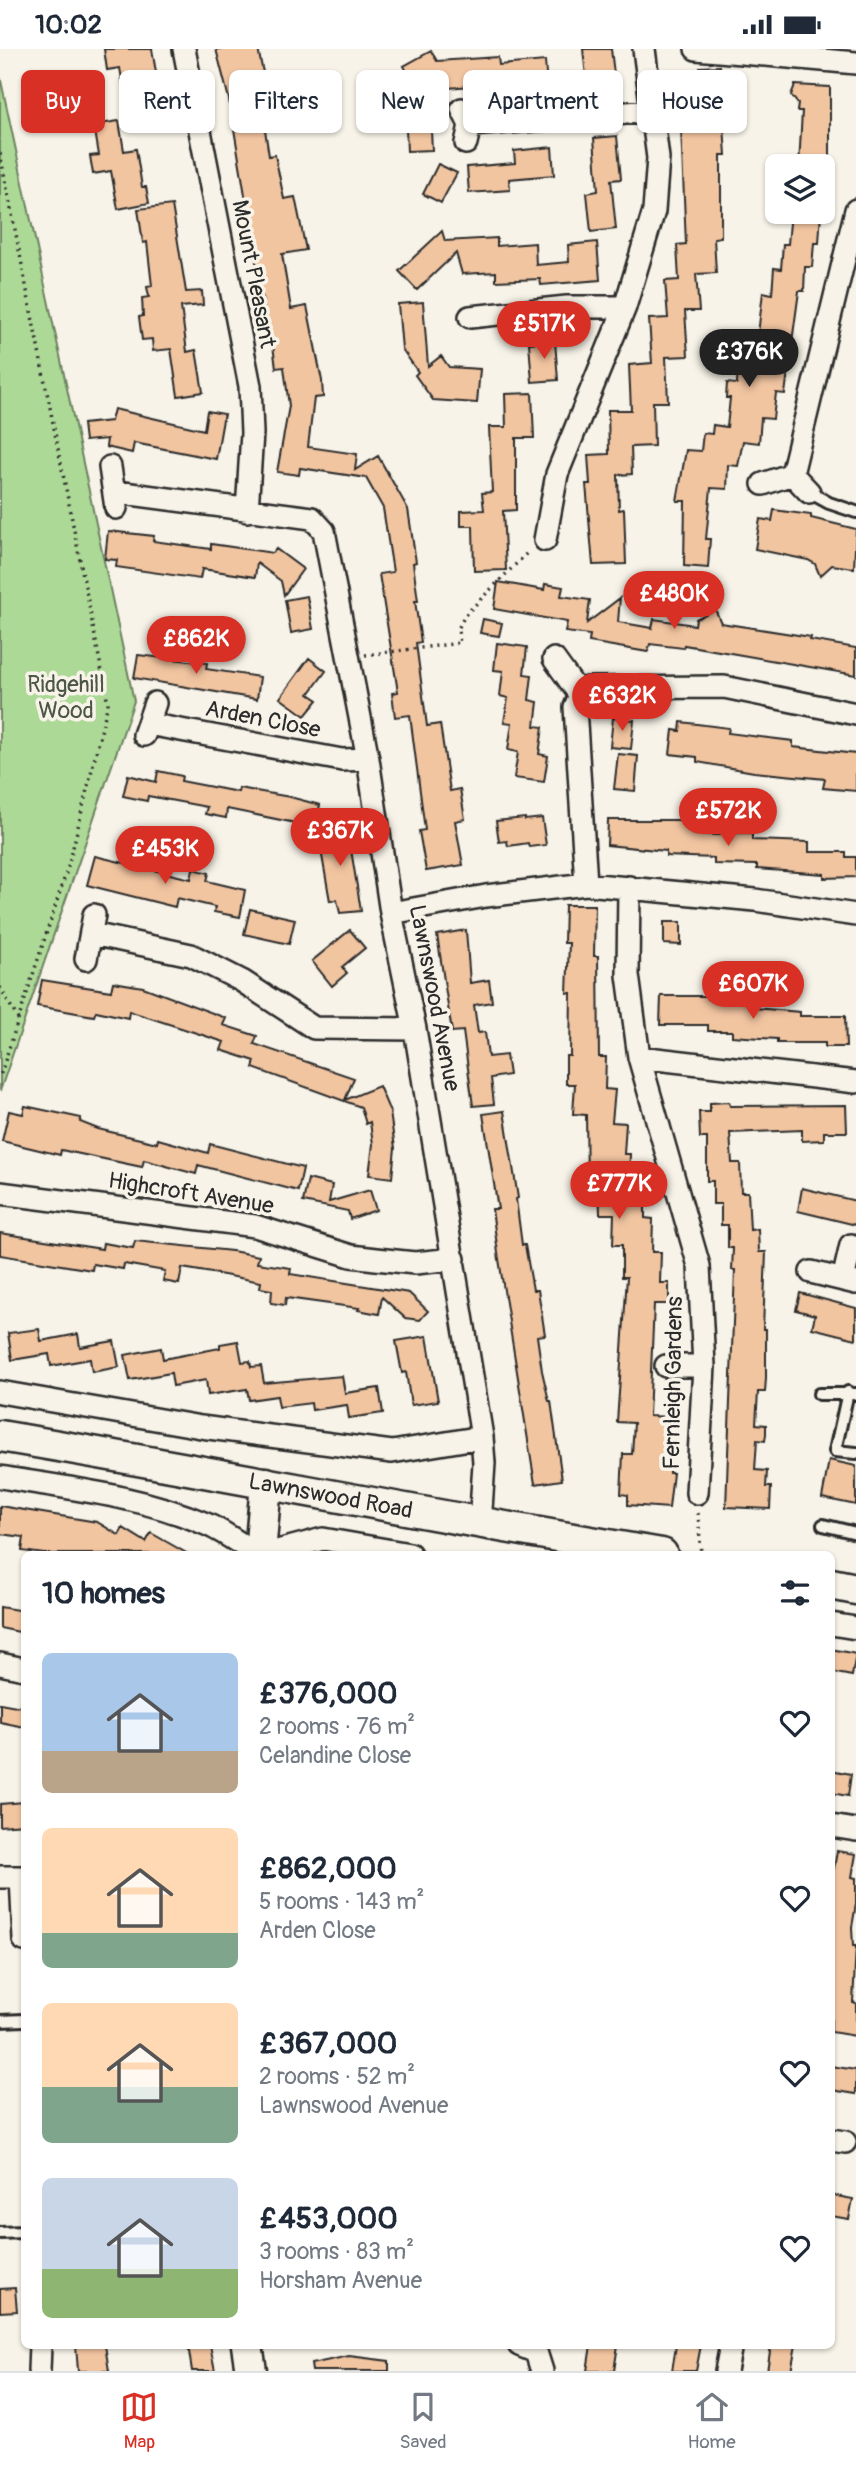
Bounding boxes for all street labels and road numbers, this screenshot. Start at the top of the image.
street label: Mount Pleasant [225,198,283,351]
street label: Arden Close [203,694,324,744]
street label: Lawnswood Avenue [403,902,467,1094]
street label: Highcroft Avenue [106,1166,277,1221]
street label: Fernleigh Gardens [657,1296,689,1470]
street label: Lawnswood Road [246,1466,415,1525]

